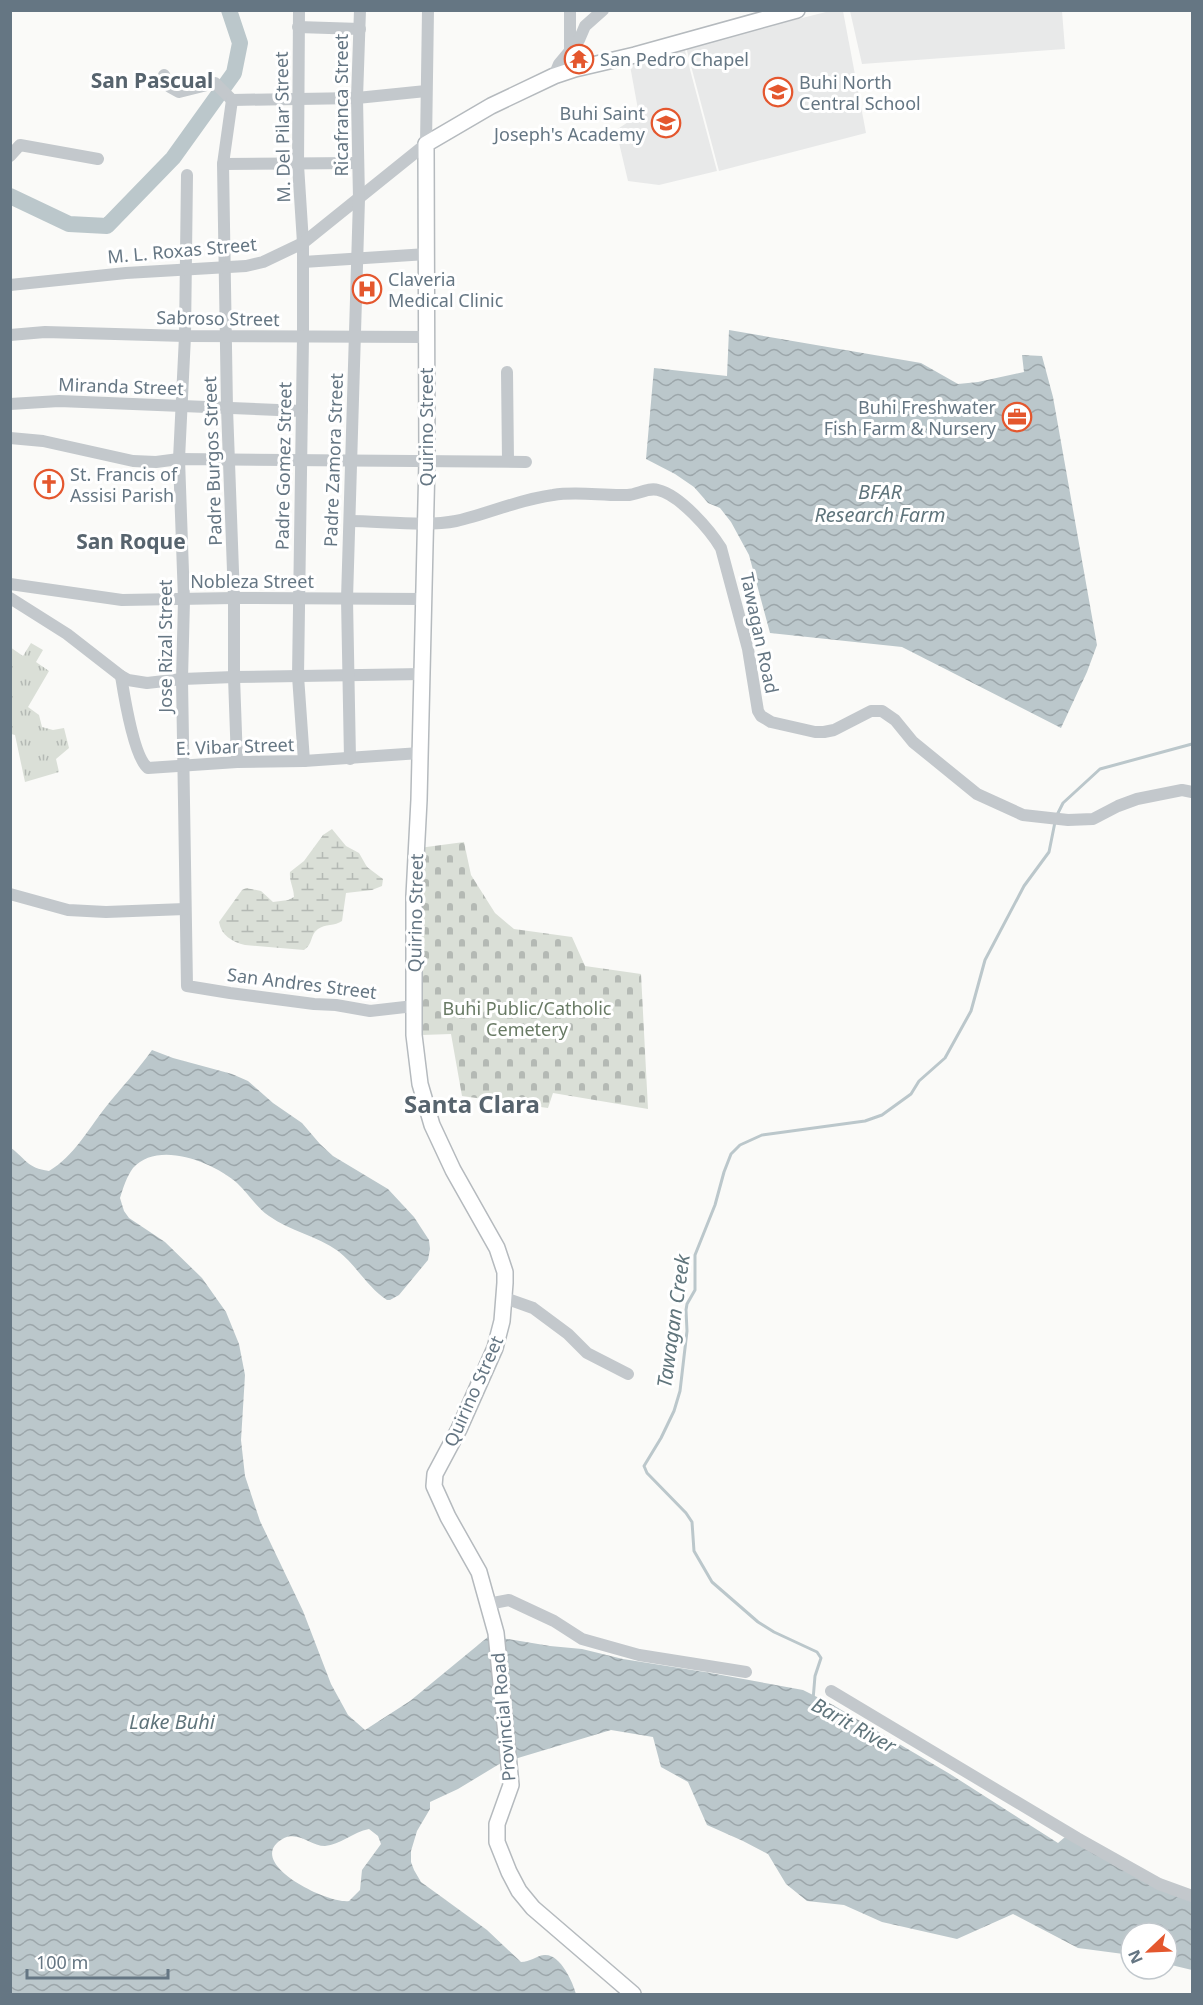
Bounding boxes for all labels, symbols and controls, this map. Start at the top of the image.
street label: Ricafranca Street [329,33,353,176]
temple icon: San Pedro Chapel [563,43,595,75]
place label: San Pedro Chapel [600,47,749,71]
street label: M. Del Pilar Street [269,51,295,203]
district label: San Pascual [91,66,213,94]
place label: Buhi North Central School [799,70,921,115]
school or university icon: Buhi North Central School [762,76,794,108]
place label: Buhi Saint Joseph's Academy [492,101,646,146]
school or university icon: Buhi Saint Joseph's Academy [650,107,682,139]
street label: M. L. Roxas Street [106,231,258,268]
place label: Claveria Medical Clinic [388,267,504,312]
hospital icon: Claveria Medical Clinic [351,273,383,305]
street label: Sabroso Street [156,305,280,331]
street label: Quirino Street [414,367,438,486]
street label: Miranda Street [58,372,185,400]
street label: Padre Zamora Street [318,372,348,547]
street label: Padre Burgos Street [197,375,227,546]
street label: Padre Gomez Street [270,381,296,550]
place label: Buhi Freshwater Fish Farm & Nursery [824,395,997,440]
office icon: Buhi Freshwater Fish Farm & Nursery [1001,401,1033,433]
place label: St. Francis of Assisi Parish [70,462,178,507]
church icon: St. Francis of Assisi Parish [33,468,65,500]
water label: BFAR Research Farm [814,478,946,528]
district label: San Roque [76,527,186,555]
street label: Nobleza Street [190,569,314,593]
street label: Tawagan Road [735,570,785,696]
street label: Jose Rizal Street [153,579,177,715]
street label: E. Vibar Street [175,732,295,760]
street label: Quirino Street [402,853,428,973]
street label: San Andres Street [226,962,379,1004]
park label: Buhi Public/Catholic Cemetery [443,996,612,1041]
district label: Santa Clara [404,1087,540,1120]
water label: Tawagan Creek [650,1251,696,1389]
street label: Quirino Street [438,1331,508,1450]
street label: Provincial Road [485,1652,521,1782]
water label: Barit River [807,1691,902,1760]
water label: Lake Buhi [129,1708,216,1735]
north arrow [1119,1921,1179,1981]
scale bar [27,1942,168,1980]
text: N [1123,1947,1148,1967]
text: 100 m [36,1950,88,1974]

